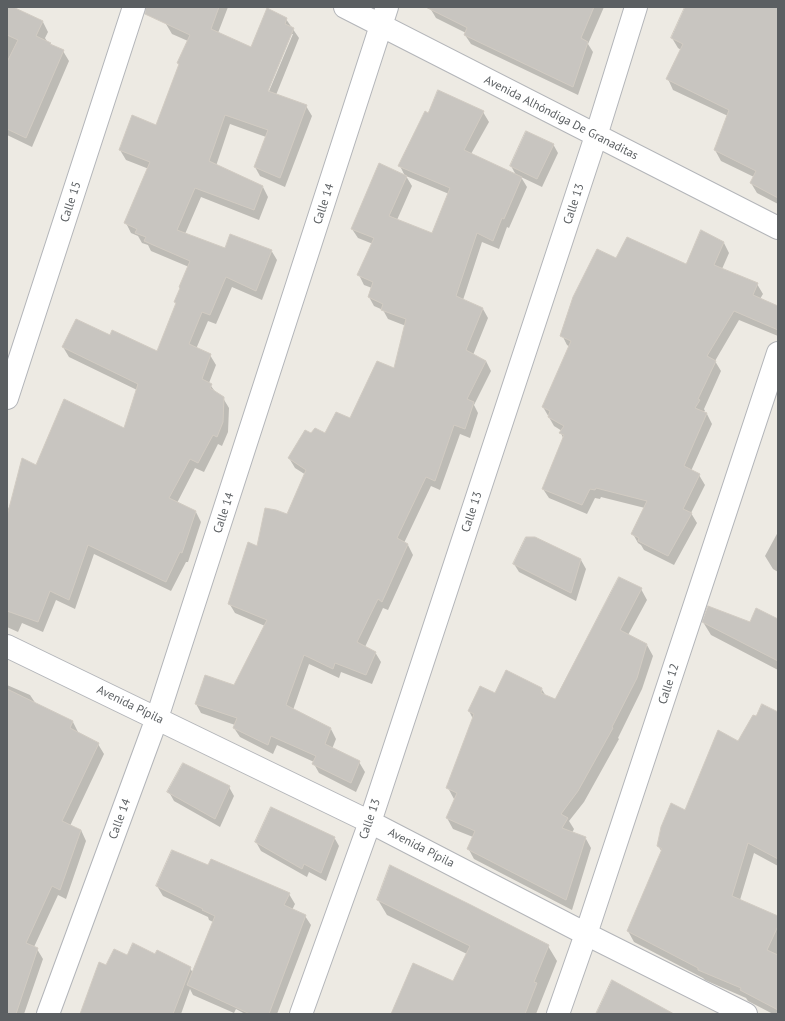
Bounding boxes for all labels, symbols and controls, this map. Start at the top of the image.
street label: Avenida Alhóndiga De Granaditas [482,73,640,163]
street label: Calle 15 [58,180,84,224]
street label: Calle 14 [311,182,337,226]
street label: Calle 13 [561,182,587,226]
street label: Calle 13 [459,490,485,534]
street label: Calle 14 [211,491,237,535]
street label: Calle 12 [656,662,682,706]
street label: Avenida Pípila [94,683,166,727]
street label: Calle 14 [106,797,134,841]
street label: Calle 13 [356,797,384,841]
street label: Avenida Pípila [385,825,457,871]

